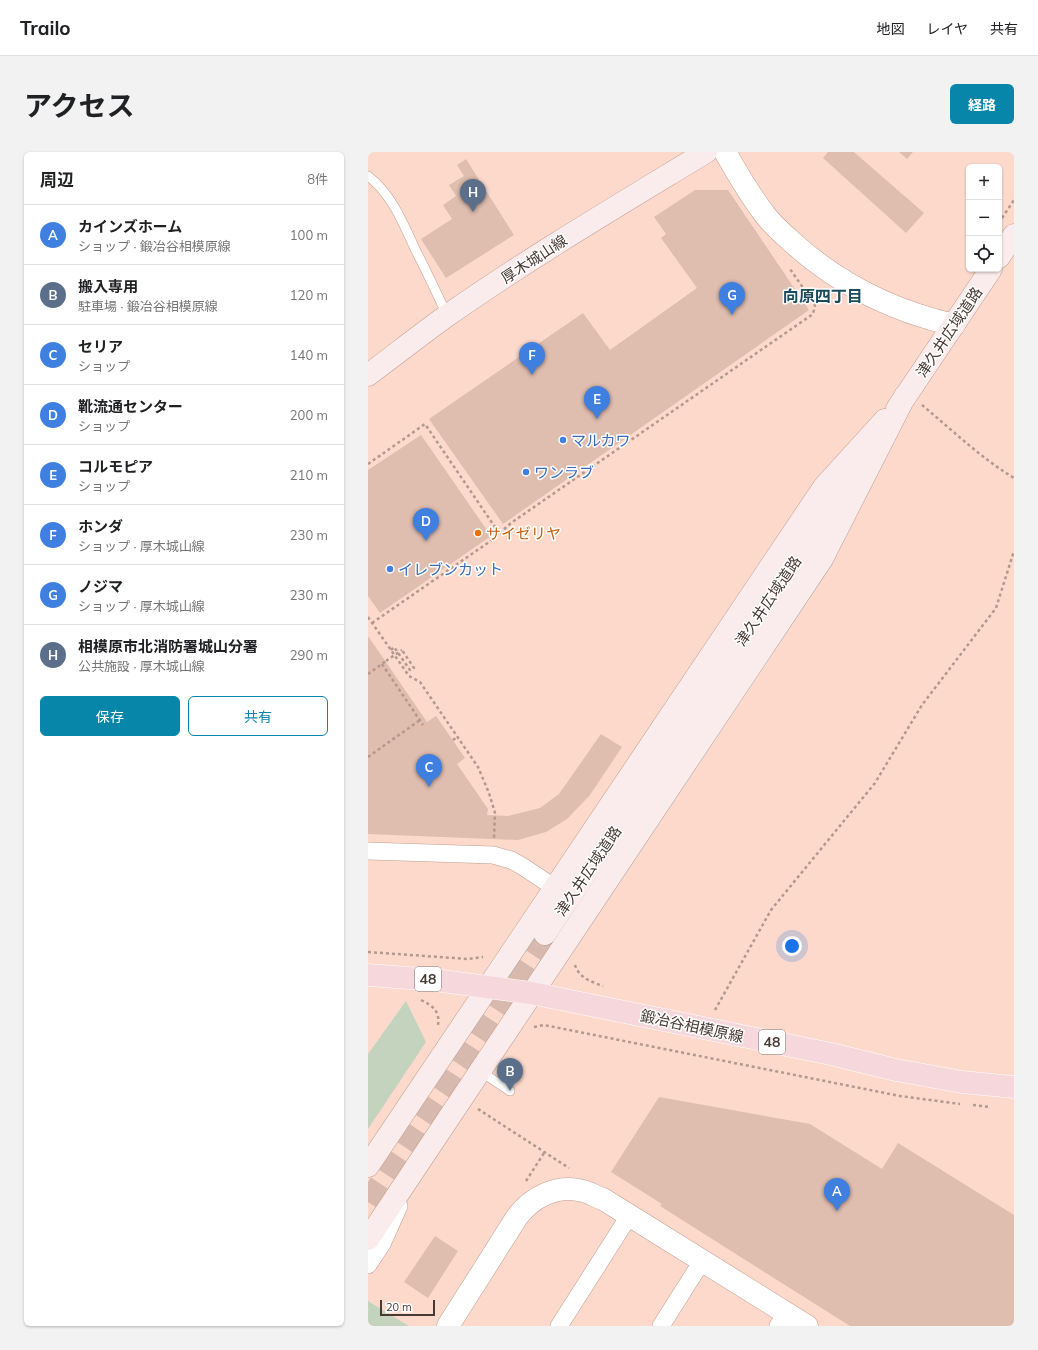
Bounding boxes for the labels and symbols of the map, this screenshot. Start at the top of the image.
pin: H [460,179,486,212]
street label: 厚木城山線 [497,231,571,287]
pin: G [719,282,745,315]
street label: 津久井広域道路 [912,283,986,381]
district label: 向原四丁目 [783,286,863,306]
pin: F [519,342,545,375]
pin: E [584,386,610,419]
place label: マルカワ [571,431,631,450]
marker: マルカワ [558,435,568,445]
place label: ワンラブ [534,463,594,482]
marker: ワンラブ [521,467,531,477]
pin: D [413,508,439,541]
place label: サイゼリヤ [486,524,561,543]
marker: サイゼリヤ [473,528,483,538]
street label: 津久井広域道路 [731,552,805,650]
place label: イレブンカット [398,560,503,579]
marker: イレブンカット [385,564,395,574]
pin: C [416,754,442,787]
street label: 津久井広域道路 [551,822,625,920]
your location [782,936,802,956]
road number: 48 [415,967,441,991]
street label: 鍛冶谷相模原線 [639,1006,745,1046]
road number: 48 [759,1030,785,1054]
pin: B [497,1058,523,1091]
pin: A [824,1178,850,1211]
scale bar [380,1298,435,1317]

